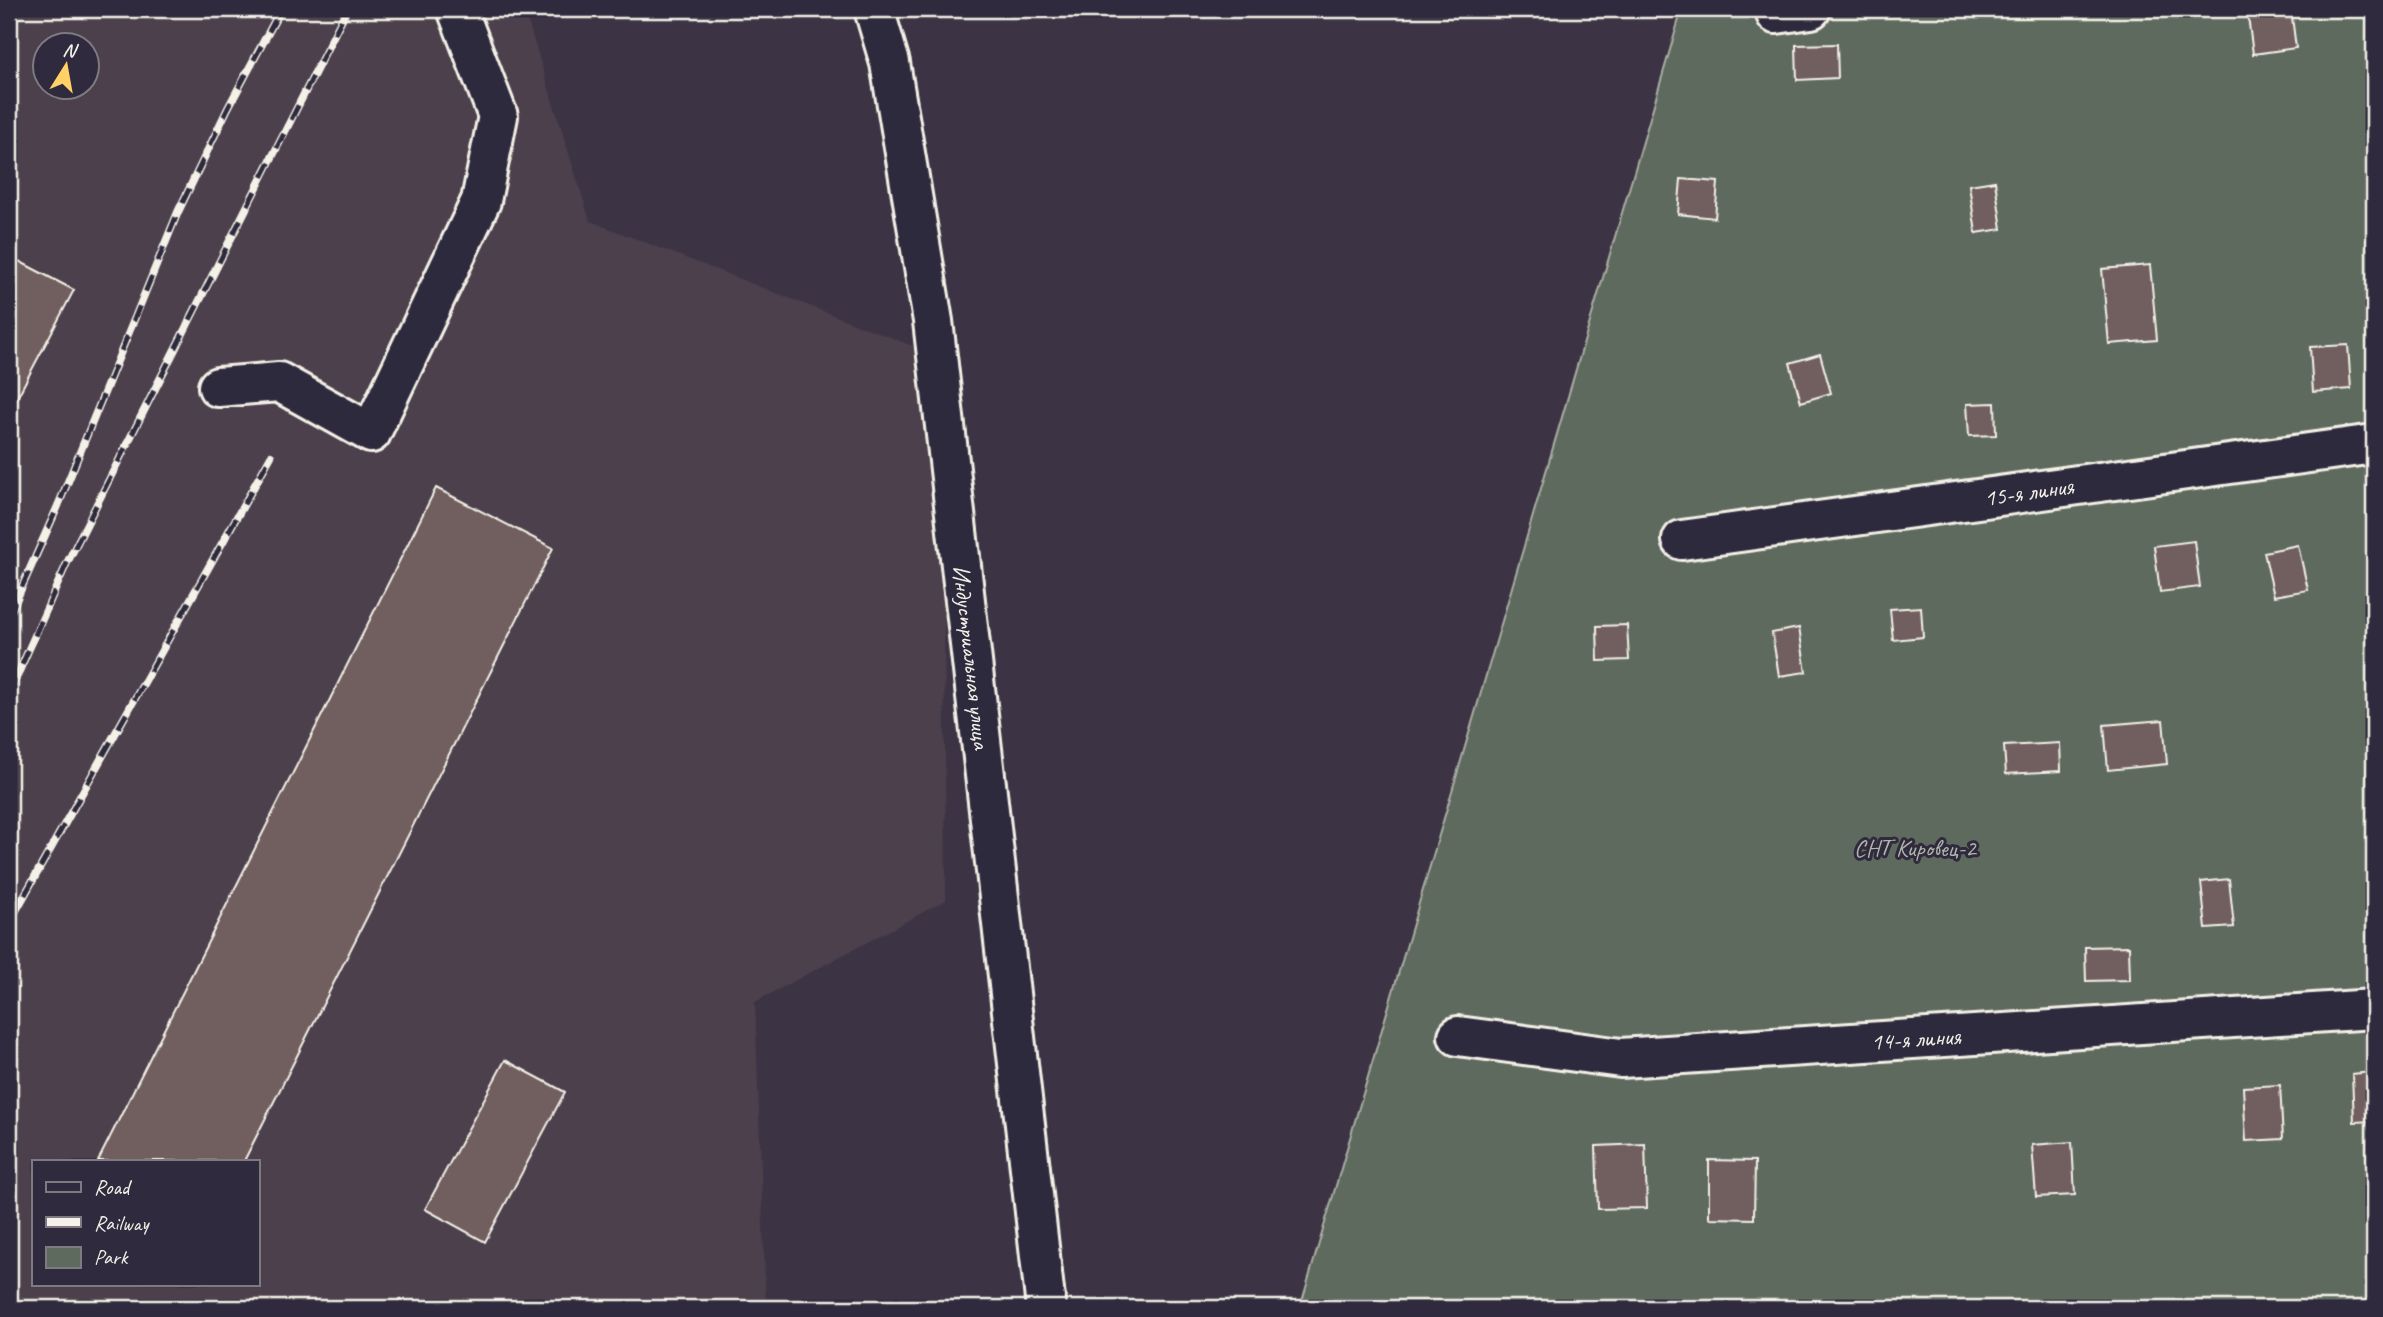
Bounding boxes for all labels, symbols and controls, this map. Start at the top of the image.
north arrow [32,32,102,102]
text: N [61,37,80,64]
street label: 15-я линия [1982,471,2077,513]
street label: Индустриальная улица [946,563,997,752]
park label: СНТ Кировец-2 [1854,833,1978,863]
street label: 14-я линия [1870,1021,1963,1057]
legend [32,1160,259,1286]
text: Road [94,1174,133,1200]
text: Railway [94,1210,150,1236]
text: Park [94,1244,129,1270]

